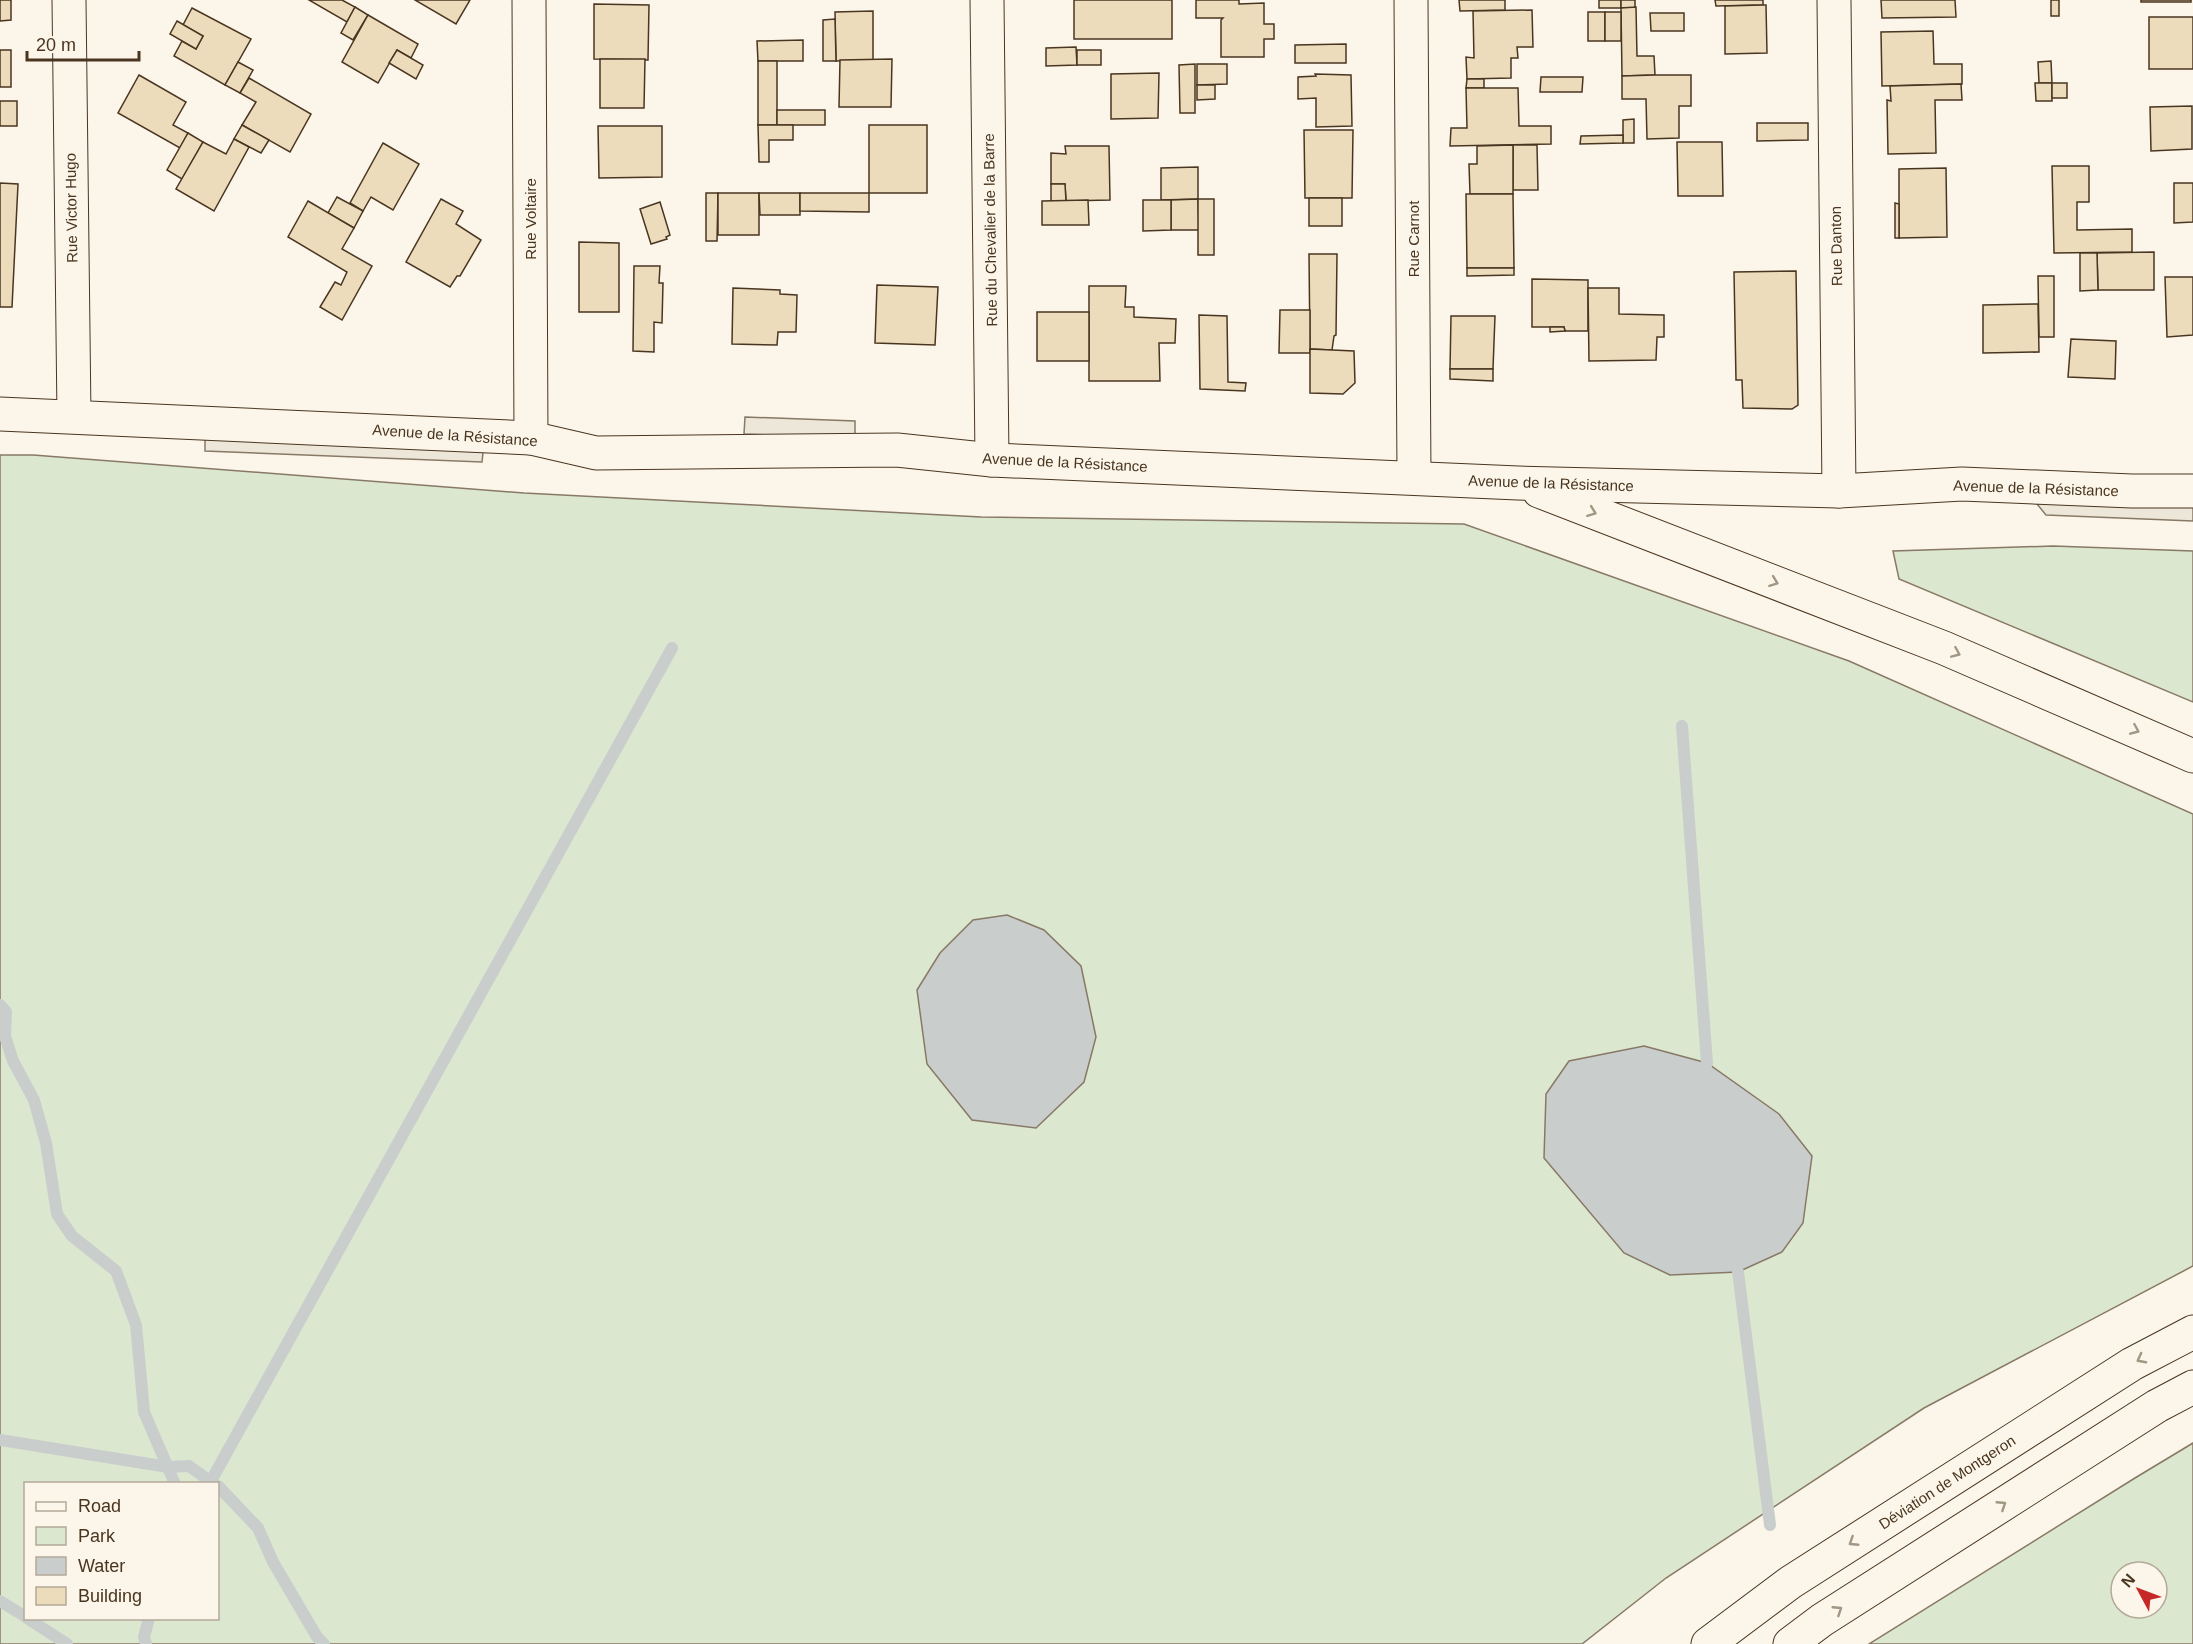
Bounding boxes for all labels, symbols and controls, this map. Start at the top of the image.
scale bar [27,24,140,62]
text: 20 m [36,35,76,55]
street label: Rue du Chevalier de la Barre [980,133,1000,327]
street label: Rue Victor Hugo [62,153,80,263]
street label: Rue Voltaire [522,178,539,260]
street label: Rue Carnot [1405,200,1422,277]
street label: Rue Danton [1827,206,1845,286]
street label: Avenue de la Résistance [372,421,538,449]
street label: Avenue de la Résistance [982,449,1148,475]
street label: Avenue de la Résistance [1468,472,1634,494]
street label: Avenue de la Résistance [1953,477,2119,499]
one-way arrow [1586,505,1597,517]
one-way arrow [1768,575,1779,587]
one-way arrow [1950,646,1961,658]
one-way arrow [2129,723,2140,735]
one-way arrow [2137,1352,2147,1363]
street label: Déviation de Montgeron [1876,1432,2018,1532]
legend [24,1482,219,1620]
text: Road [78,1496,121,1516]
one-way arrow [1995,1501,2006,1512]
text: Park [78,1526,116,1546]
one-way arrow [1848,1535,1859,1546]
text: Water [78,1556,125,1576]
north arrow [2109,1560,2169,1620]
text: N [2118,1571,2138,1590]
text: Building [78,1586,142,1606]
one-way arrow [1831,1606,1842,1617]

